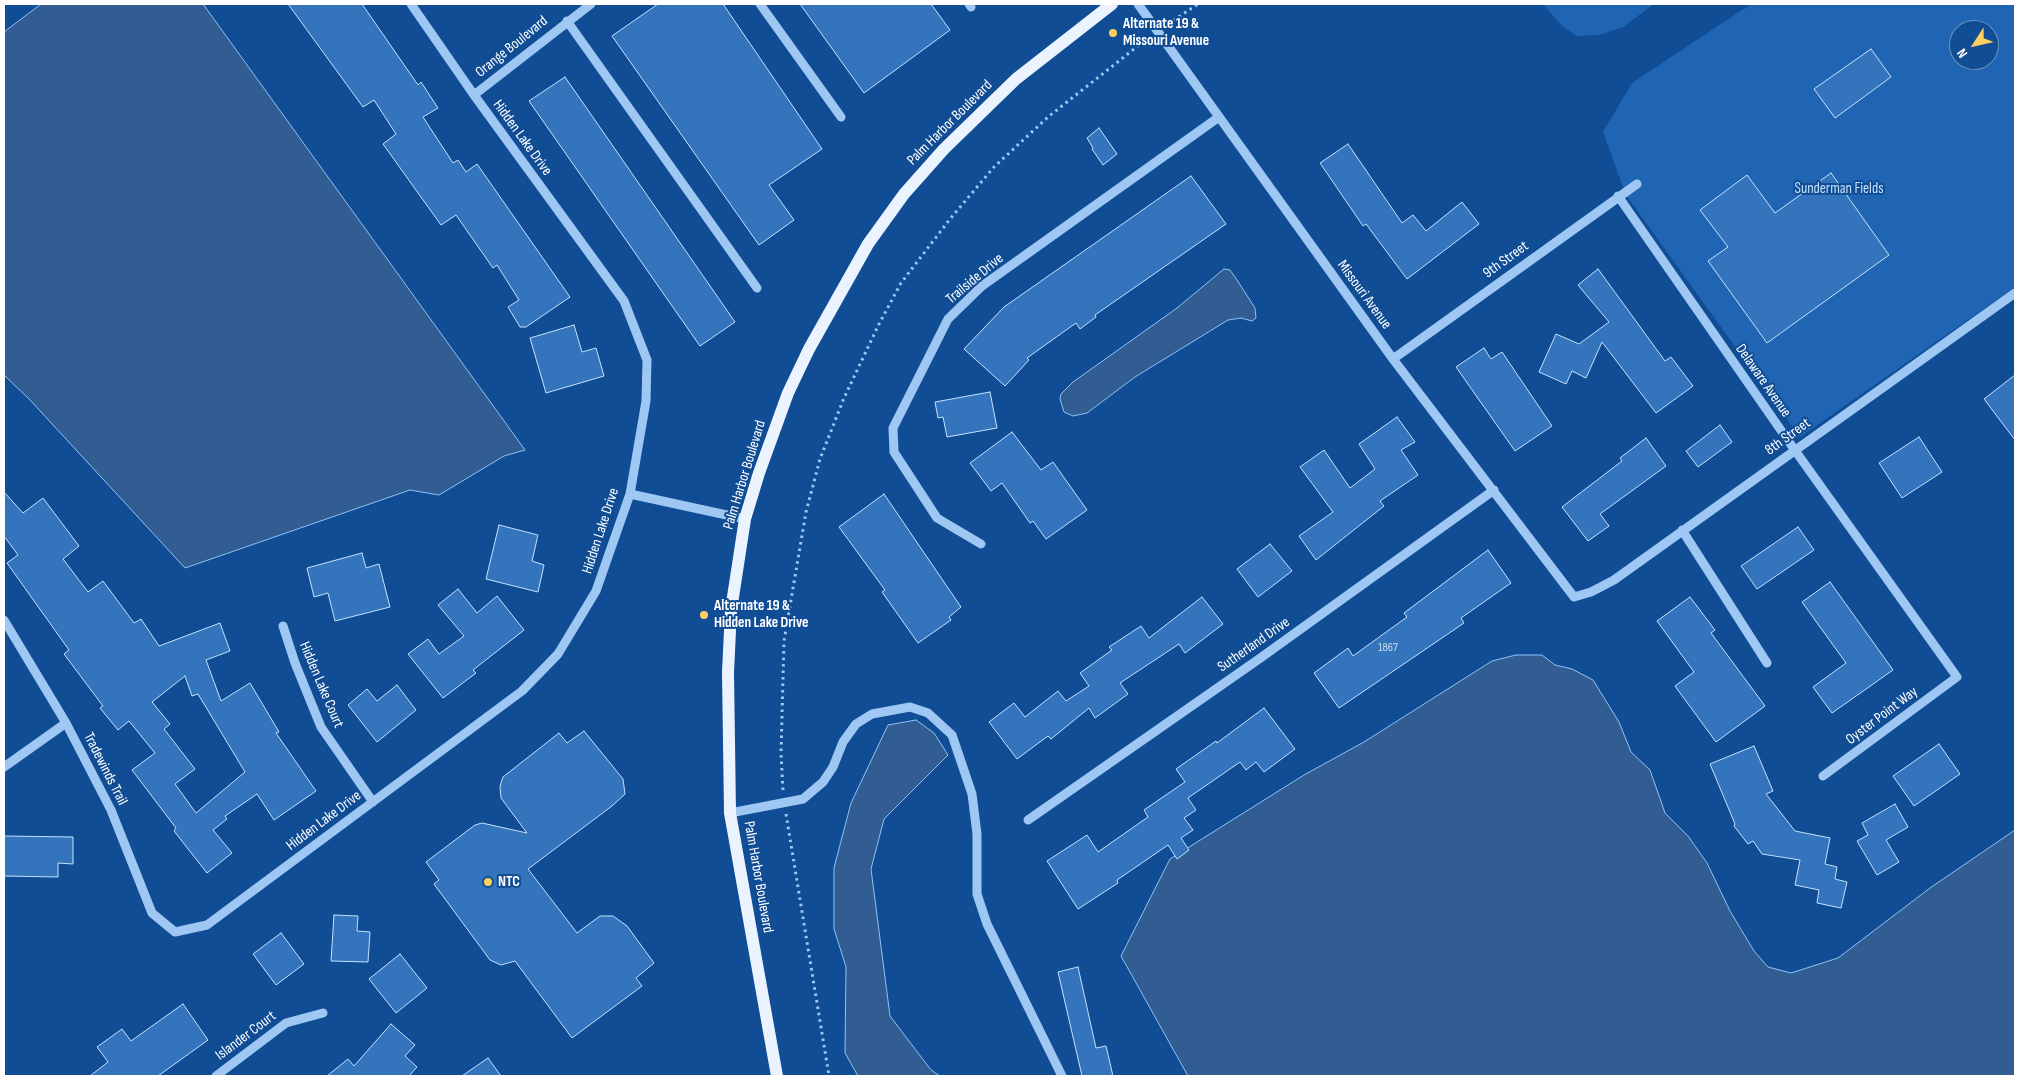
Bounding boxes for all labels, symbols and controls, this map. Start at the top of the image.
street label: Orange Boulevard [472,12,552,82]
place label: Alternate 19 & Missouri Avenue [1123,15,1209,50]
north arrow [1949,20,1999,70]
marker: Alternate 19 & Missouri Avenue [1107,27,1119,39]
text: N [1953,45,1971,61]
street label: Palm Harbor Boulevard [904,77,996,169]
street label: Hidden Lake Drive [489,97,555,179]
park label: Sunderman Fields [1794,180,1884,198]
street label: 9th Street [1480,238,1532,282]
street label: Trailside Drive [943,250,1007,308]
street label: Missouri Avenue [1333,257,1395,333]
street label: Delaware Avenue [1731,341,1795,421]
street label: 8th Street [1762,415,1814,459]
street label: Palm Harbor Boulevard [720,418,770,532]
street label: Hidden Lake Drive [579,486,623,576]
place label: Alternate 19 & Hidden Lake Drive [714,597,808,632]
marker: Alternate 19 & Hidden Lake Drive [698,609,710,621]
street label: Sutherland Drive [1215,614,1293,676]
street label: Hidden Lake Court [295,639,347,731]
house number: 1867 [1378,641,1398,655]
street label: Oyster Point Way [1842,683,1922,749]
street label: Tradewinds Trail [79,730,131,808]
street label: Hidden Lake Drive [283,787,365,855]
street label: Palm Harbor Boulevard [739,820,777,934]
place label: NTC [498,873,520,891]
marker: NTC [482,876,494,888]
street label: Islander Court [212,1007,280,1065]

